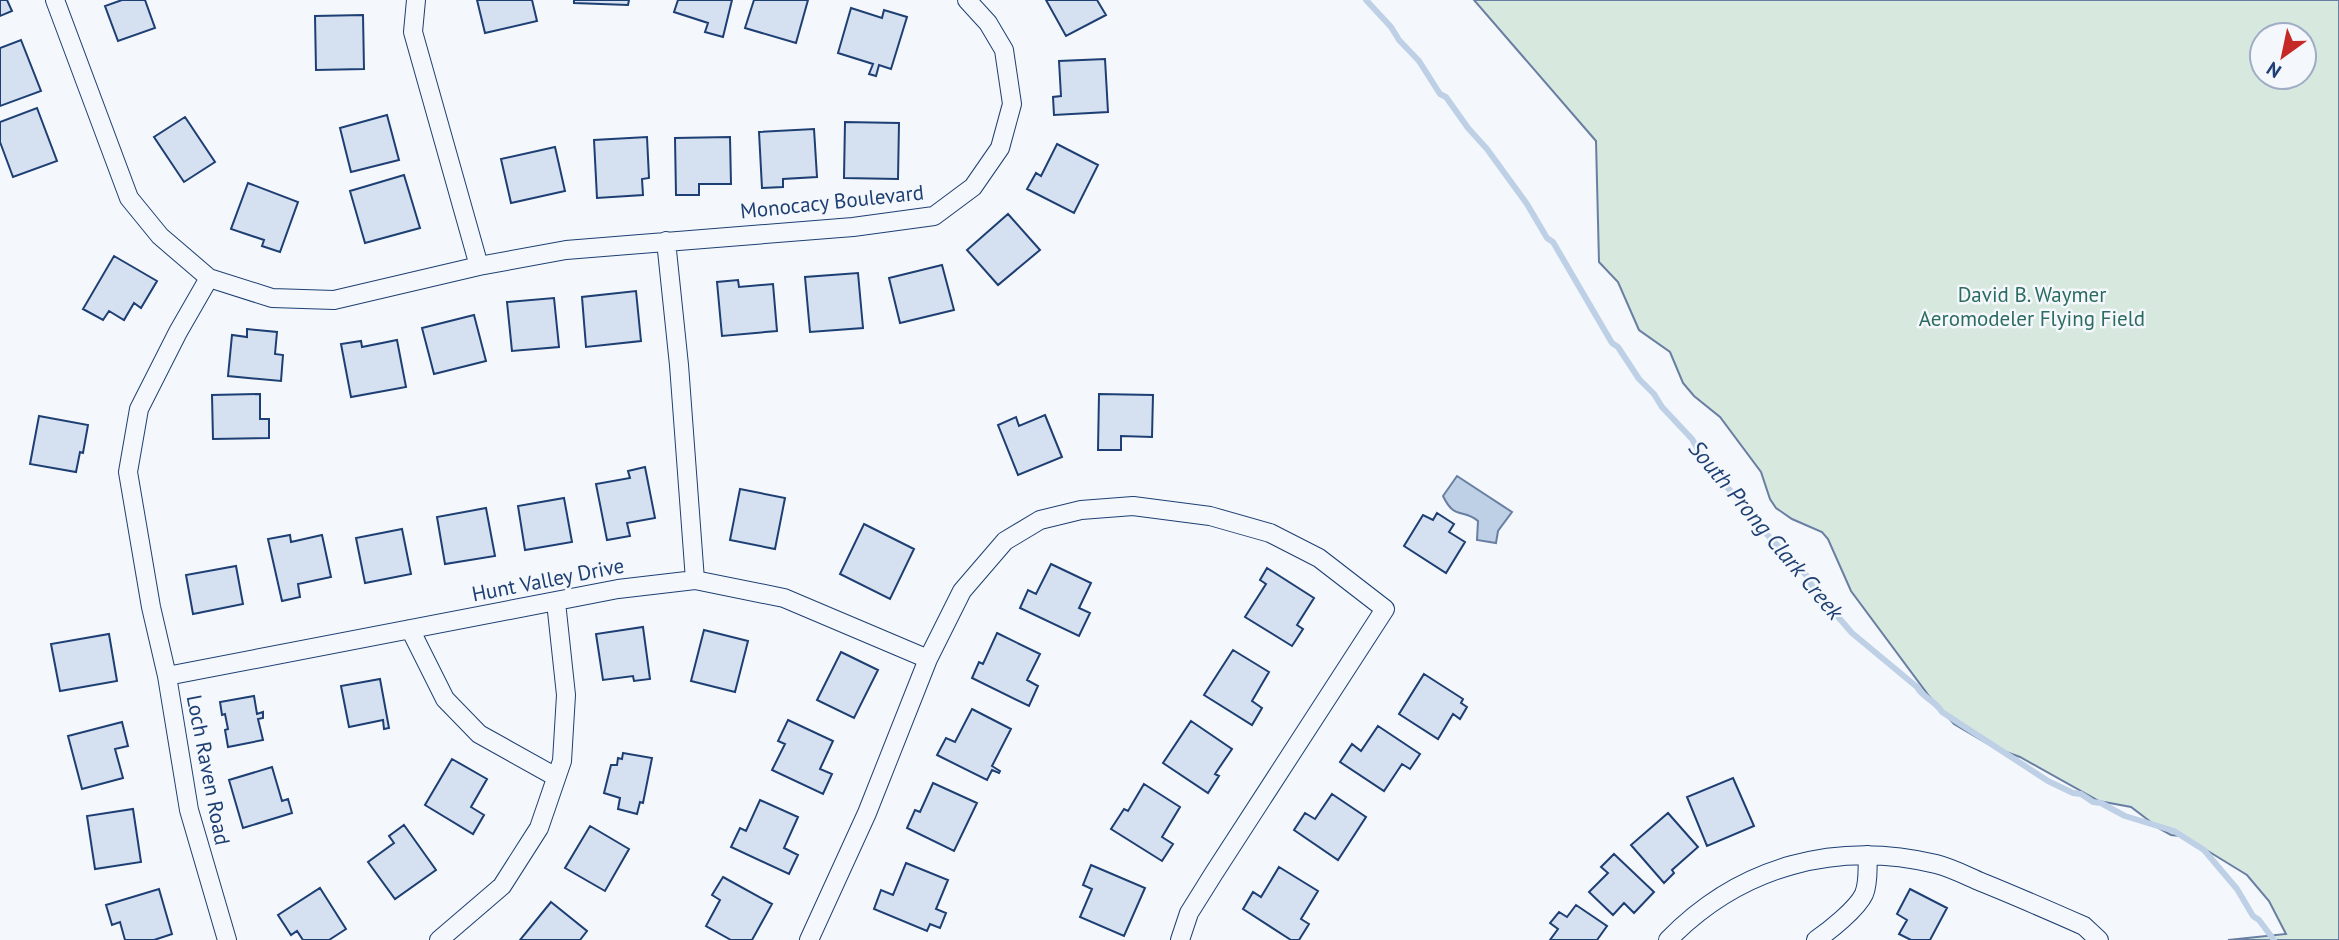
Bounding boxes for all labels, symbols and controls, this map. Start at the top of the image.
north arrow [2248,21,2318,91]
text: N [2262,57,2286,84]
street label: Monocacy Boulevard [739,178,925,225]
park label: David B. Waymer Aeromodeler Flying Field [1919,281,2145,332]
water label: South Prong Clark Creek [1683,434,1851,627]
street label: Hunt Valley Drive [470,552,626,607]
street label: Loch Raven Road [181,693,236,847]

